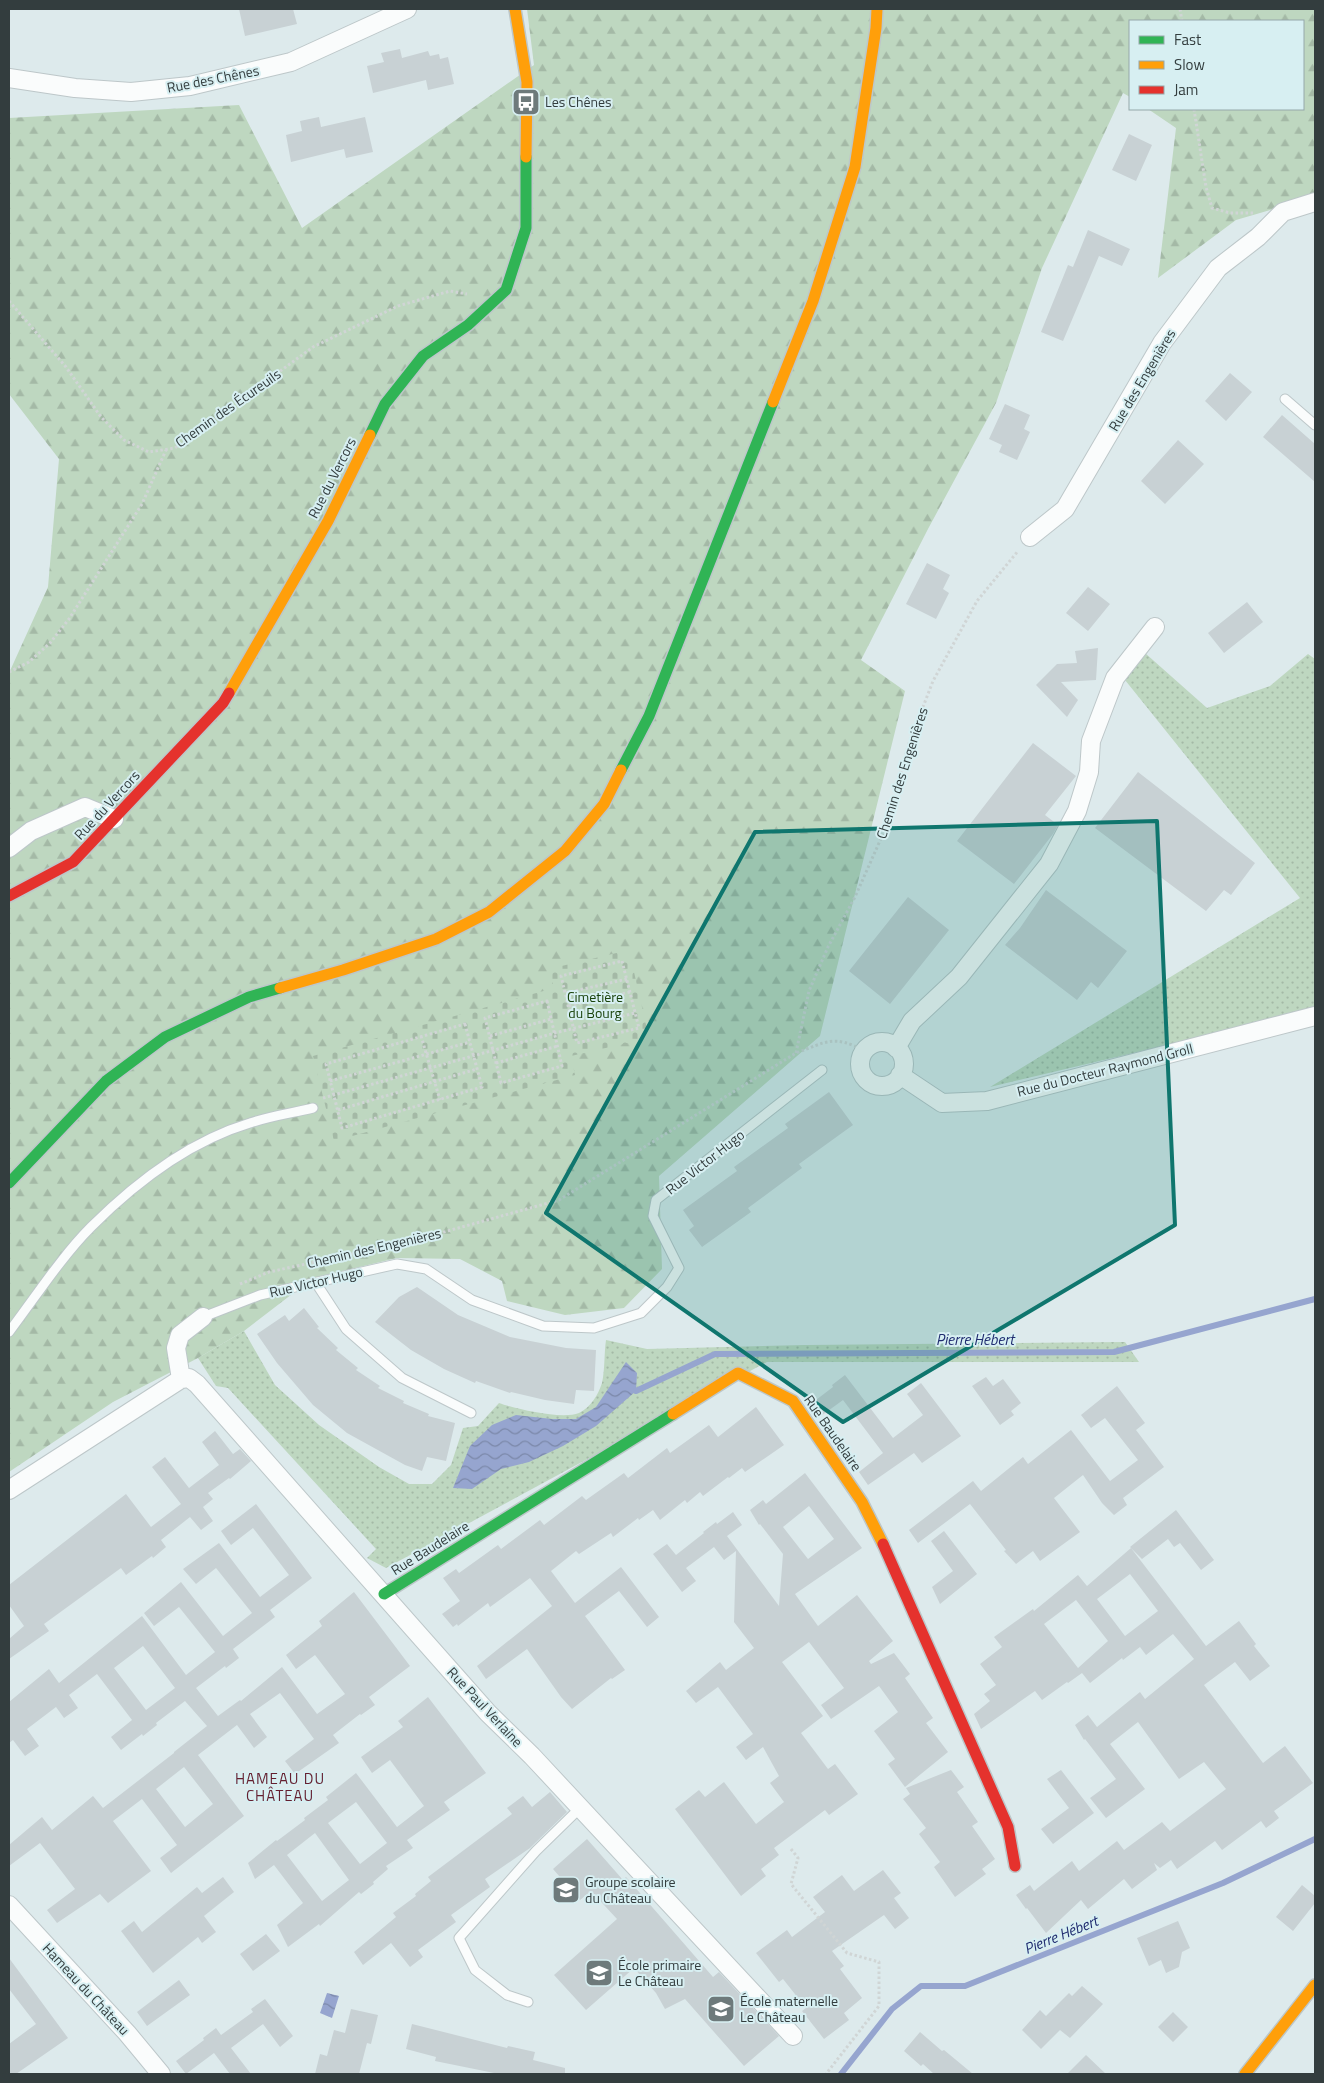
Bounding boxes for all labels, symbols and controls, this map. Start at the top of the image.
legend [1129,20,1304,110]
text: Fast [1174,28,1202,51]
text: Slow [1174,53,1205,76]
street label: Rue des Chênes [165,59,261,98]
text: Jam [1174,78,1198,101]
bus stop icon: Les Chênes [511,87,541,117]
place label: Les Chênes [545,91,612,112]
street label: Rue des Engenières [1103,325,1180,435]
street label: Chemin des Écureuils [171,363,285,452]
street label: Rue du Vercors [302,434,361,522]
street label: Chemin des Engenières [870,704,933,841]
street label: Rue du Vercors [69,765,144,844]
park label: Cimetière du Bourg [567,986,623,1023]
street label: Rue du Docteur Raymond Groll [1015,1037,1195,1102]
street label: Rue Victor Hugo [661,1124,749,1199]
street label: Chemin des Engenières [305,1222,443,1273]
street label: Rue Victor Hugo [267,1261,365,1302]
water label: Pierre Hébert [936,1328,1016,1351]
street label: Rue Baudelaire [799,1390,867,1475]
street label: Rue Baudelaire [387,1515,473,1580]
street label: Rue Paul Verlaine [443,1662,528,1751]
district label: HAMEAU DU CHÂTEAU [235,1767,325,1807]
place label: Groupe scolaire du Château [585,1871,676,1908]
school or university icon: Groupe scolaire du Château [551,1875,581,1905]
water label: Pierre Hébert [1020,1908,1103,1960]
street label: Hameau du Château [38,1938,135,2039]
place label: École primaire Le Château [618,1954,701,1991]
school or university icon: École primaire Le Château [584,1958,614,1988]
place label: École maternelle Le Château [740,1990,838,2027]
school or university icon: École maternelle Le Château [706,1994,736,2024]

